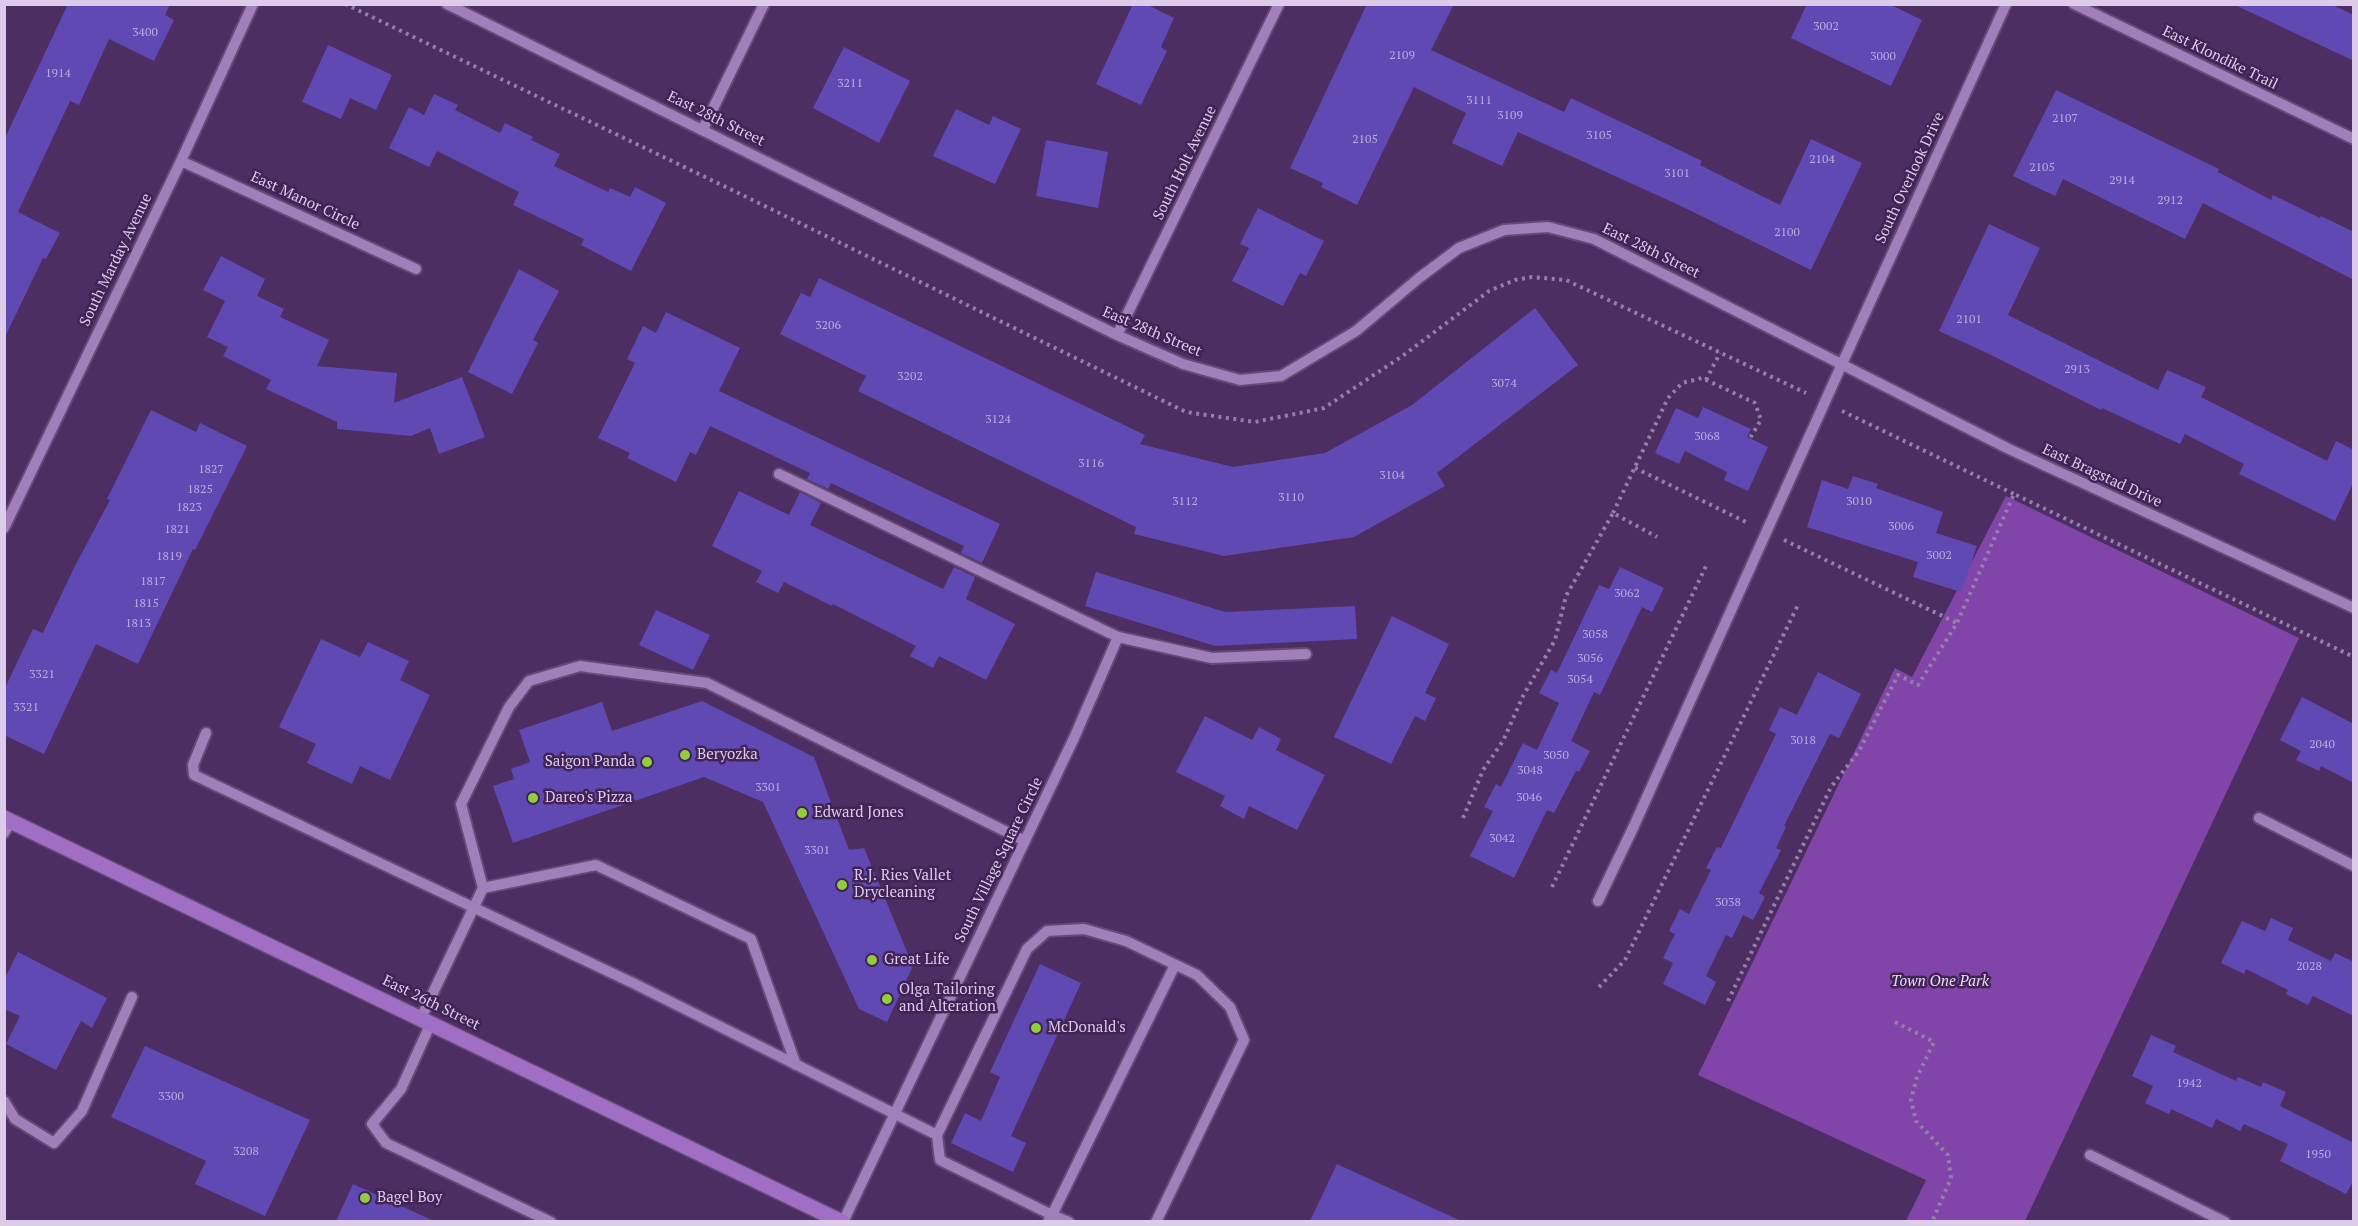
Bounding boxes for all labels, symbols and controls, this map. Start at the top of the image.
house number: 3002 [1813,20,1839,34]
street label: East Klondike Trail [2159,22,2281,94]
house number: 3400 [132,26,158,40]
house number: 2109 [1389,49,1415,63]
house number: 3000 [1870,50,1896,64]
house number: 1914 [45,67,71,81]
house number: 3211 [837,77,863,91]
street label: East 28th Street [664,88,768,150]
house number: 3111 [1466,94,1492,108]
street label: South Holt Avenue [1150,103,1220,223]
house number: 3109 [1497,109,1523,123]
street label: South Overlook Drive [1872,109,1948,247]
house number: 2107 [2052,112,2078,126]
house number: 3105 [1586,129,1612,143]
house number: 2105 [1352,133,1378,147]
house number: 2104 [1809,153,1835,167]
house number: 2105 [2029,161,2055,175]
house number: 3101 [1664,167,1690,181]
street label: East Manor Circle [248,168,362,234]
house number: 2914 [2109,174,2135,188]
street label: South Marday Avenue [76,191,156,329]
house number: 2912 [2157,194,2183,208]
street label: East 28th Street [1599,220,1703,282]
house number: 2100 [1774,226,1800,240]
street label: East 28th Street [1100,303,1204,361]
house number: 2101 [1956,313,1982,327]
house number: 3206 [815,319,841,333]
house number: 2913 [2064,363,2090,377]
house number: 3202 [897,370,923,384]
house number: 3074 [1491,377,1517,391]
house number: 3124 [985,413,1011,427]
house number: 3068 [1694,430,1720,444]
street label: East Bragstad Drive [2039,440,2165,512]
house number: 3116 [1078,457,1104,471]
house number: 1827 [198,463,224,477]
house number: 3104 [1379,469,1405,483]
house number: 1825 [187,483,213,497]
house number: 3110 [1278,491,1304,505]
house number: 3112 [1172,495,1198,509]
house number: 3010 [1846,495,1872,509]
house number: 1823 [176,501,202,515]
house number: 3006 [1888,520,1914,534]
house number: 1821 [164,523,190,537]
house number: 3002 [1926,549,1952,563]
house number: 1819 [156,550,182,564]
house number: 1817 [140,575,166,589]
house number: 3062 [1614,587,1640,601]
house number: 1815 [133,597,159,611]
house number: 1813 [125,617,151,631]
house number: 3058 [1582,628,1608,642]
house number: 3056 [1577,652,1603,666]
house number: 3321 [29,668,55,682]
house number: 3054 [1567,673,1593,687]
house number: 3321 [13,701,39,715]
house number: 3018 [1790,734,1816,748]
house number: 2040 [2309,738,2335,752]
place label: Beryozka [697,746,758,764]
marker: Beryozka [678,748,692,762]
house number: 3050 [1543,749,1569,763]
place label: Saigon Panda [545,753,635,771]
marker: Saigon Panda [640,755,654,769]
house number: 3048 [1517,764,1543,778]
street label: South Village Square Circle [951,774,1047,946]
house number: 3301 [755,781,781,795]
place label: Dareo's Pizza [545,789,633,807]
marker: Dareo's Pizza [526,791,540,805]
house number: 3046 [1516,791,1542,805]
place label: Edward Jones [814,804,904,822]
marker: Edward Jones [795,806,809,820]
house number: 3042 [1489,832,1515,846]
house number: 3301 [804,844,830,858]
place label: R.J. Ries Vallet Drycleaning [854,867,951,902]
marker: R.J. Ries Vallet Drycleaning [835,878,849,892]
house number: 3038 [1715,896,1741,910]
place label: Great Life [884,951,950,969]
marker: Great Life [865,953,879,967]
house number: 2028 [2296,960,2322,974]
street label: East 26th Street [379,972,483,1034]
park label: Town One Park [1891,973,1989,991]
place label: Olga Tailoring and Alteration [899,981,996,1016]
marker: Olga Tailoring and Alteration [880,992,894,1006]
place label: McDonald's [1048,1019,1126,1037]
marker: McDonald's [1029,1021,1043,1035]
house number: 1942 [2176,1077,2202,1091]
house number: 3300 [158,1090,184,1104]
house number: 3208 [233,1145,259,1159]
house number: 1950 [2305,1148,2331,1162]
place label: Bagel Boy [377,1189,442,1207]
marker: Bagel Boy [358,1191,372,1205]

